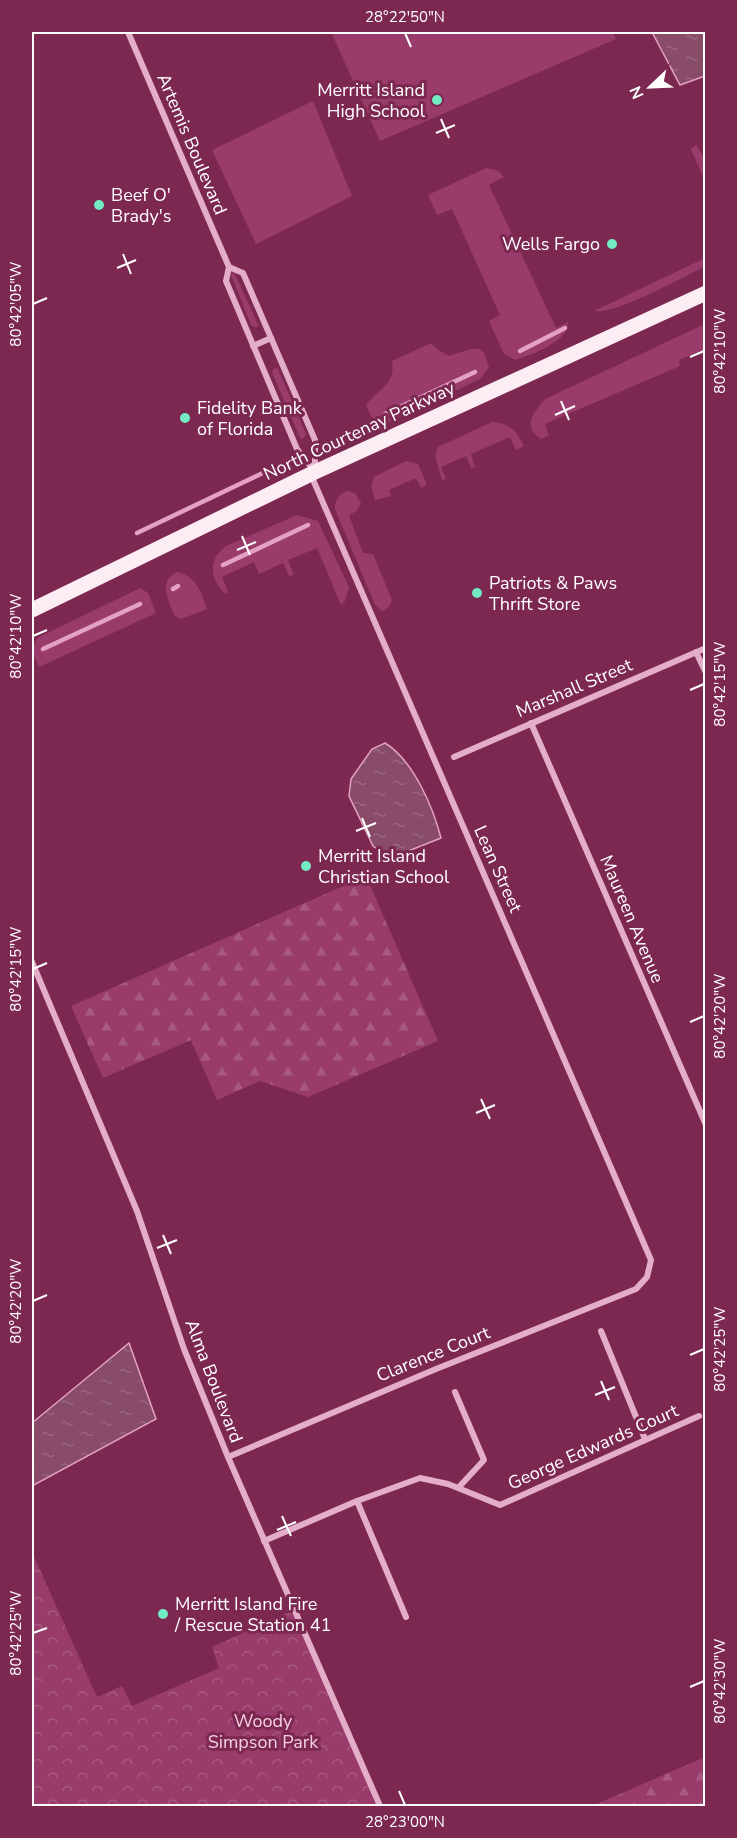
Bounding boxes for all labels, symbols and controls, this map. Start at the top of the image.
text: 28°22'50"N [365,7,445,27]
north arrow [620,57,680,117]
street label: Artemis Boulevard [151,70,233,218]
place label: Merritt Island High School [317,78,426,123]
text: N [625,83,650,102]
marker: Merritt Island High School [430,93,444,107]
place label: Beef O' Brady's [111,183,171,228]
marker: Beef O' Brady's [92,198,106,212]
place label: Wells Fargo [502,232,600,256]
marker: Wells Fargo [605,237,619,251]
text: 80°42'05"W [6,261,26,347]
text: 80°42'10"W [710,308,730,394]
street label: North Courtenay Parkway [259,376,459,486]
place label: Fidelity Bank of Florida [197,396,303,441]
marker: Fidelity Bank of Florida [178,411,192,425]
place label: Patriots & Paws Thrift Store [489,571,617,616]
marker: Patriots & Paws Thrift Store [470,586,484,600]
text: 80°42'10"W [6,593,26,679]
text: 80°42'15"W [710,641,730,727]
street label: Marshall Street [512,652,636,723]
street label: Lean Street [468,822,528,917]
place label: Merritt Island Christian School [318,844,450,889]
street label: Maureen Avenue [594,851,670,987]
marker: Merritt Island Christian School [299,859,313,873]
text: 80°42'15"W [6,926,26,1012]
text: 80°42'20"W [710,973,730,1059]
text: 80°42'20"W [6,1258,26,1344]
text: 80°42'25"W [710,1306,730,1392]
street label: Alma Boulevard [179,1316,249,1446]
street label: Clarence Court [373,1320,494,1388]
street label: George Edwards Court [504,1398,683,1495]
text: 80°42'25"W [6,1590,26,1676]
place label: Merritt Island Fire / Rescue Station 41 [174,1592,331,1637]
marker: Merritt Island Fire / Rescue Station 41 [156,1607,170,1621]
text: 80°42'30"W [710,1638,730,1724]
park label: Woody Simpson Park [208,1709,319,1754]
text: 28°23'00"N [365,1812,445,1832]

